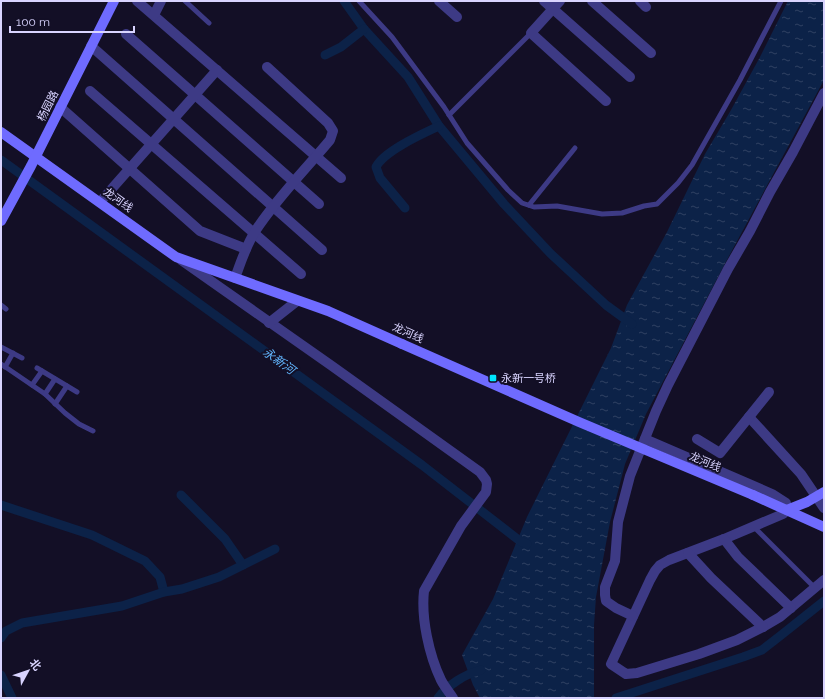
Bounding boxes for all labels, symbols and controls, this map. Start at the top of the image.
scale bar [10,8,134,34]
text: 100 m [16,15,50,29]
street label: 杨园路 [35,88,61,124]
street label: 龙河线 [101,185,135,215]
street label: 龙河线 [390,320,426,346]
water label: 永新河 [260,345,299,378]
place label: 永新一号桥 [501,372,556,385]
marker: 永新一号桥 [488,373,498,383]
street label: 龙河线 [687,450,723,474]
north arrow [8,651,48,691]
text: 北 [27,657,44,673]

